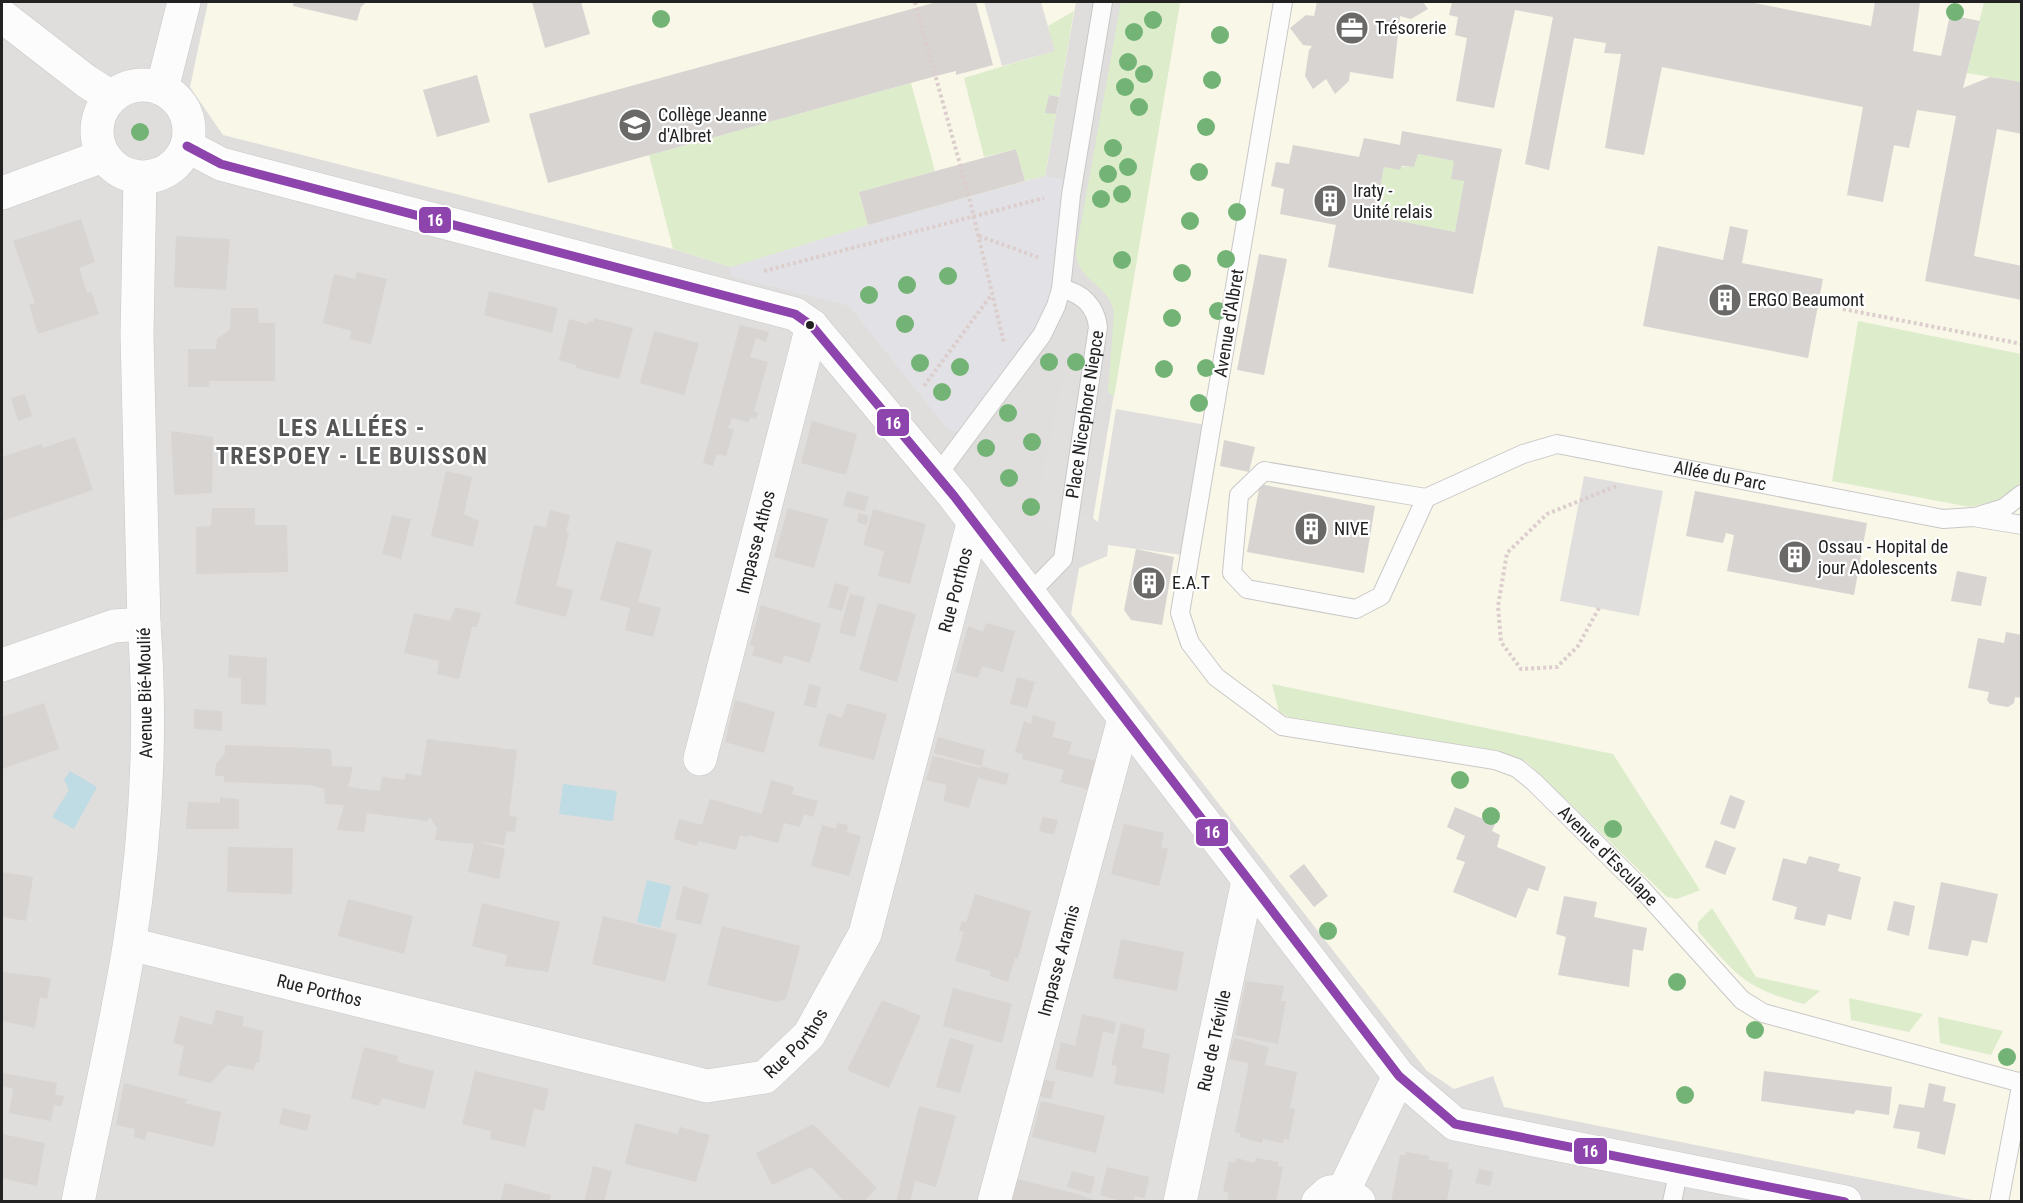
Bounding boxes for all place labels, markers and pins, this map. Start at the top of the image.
office icon: Trésorerie [1334,10,1370,46]
place label: Trésorerie [1375,17,1447,38]
place label: Collège Jeanne d'Albret [658,104,767,146]
school or university icon: Collège Jeanne d'Albret [617,107,653,143]
place label: Iraty - Unité relais [1353,180,1433,222]
building icon: Iraty - Unité relais [1312,183,1348,219]
building icon: ERGO Beaumont [1707,282,1743,318]
place label: ERGO Beaumont [1748,289,1864,310]
unlabelled marker [804,319,816,331]
building icon: NIVE [1293,511,1329,547]
place label: NIVE [1334,518,1369,539]
place label: Ossau - Hopital de jour Adolescents [1817,536,1948,578]
building icon: Ossau - Hopital de jour Adolescents [1777,539,1813,575]
building icon: E.A.T [1131,565,1167,601]
place label: E.A.T [1172,572,1210,593]

